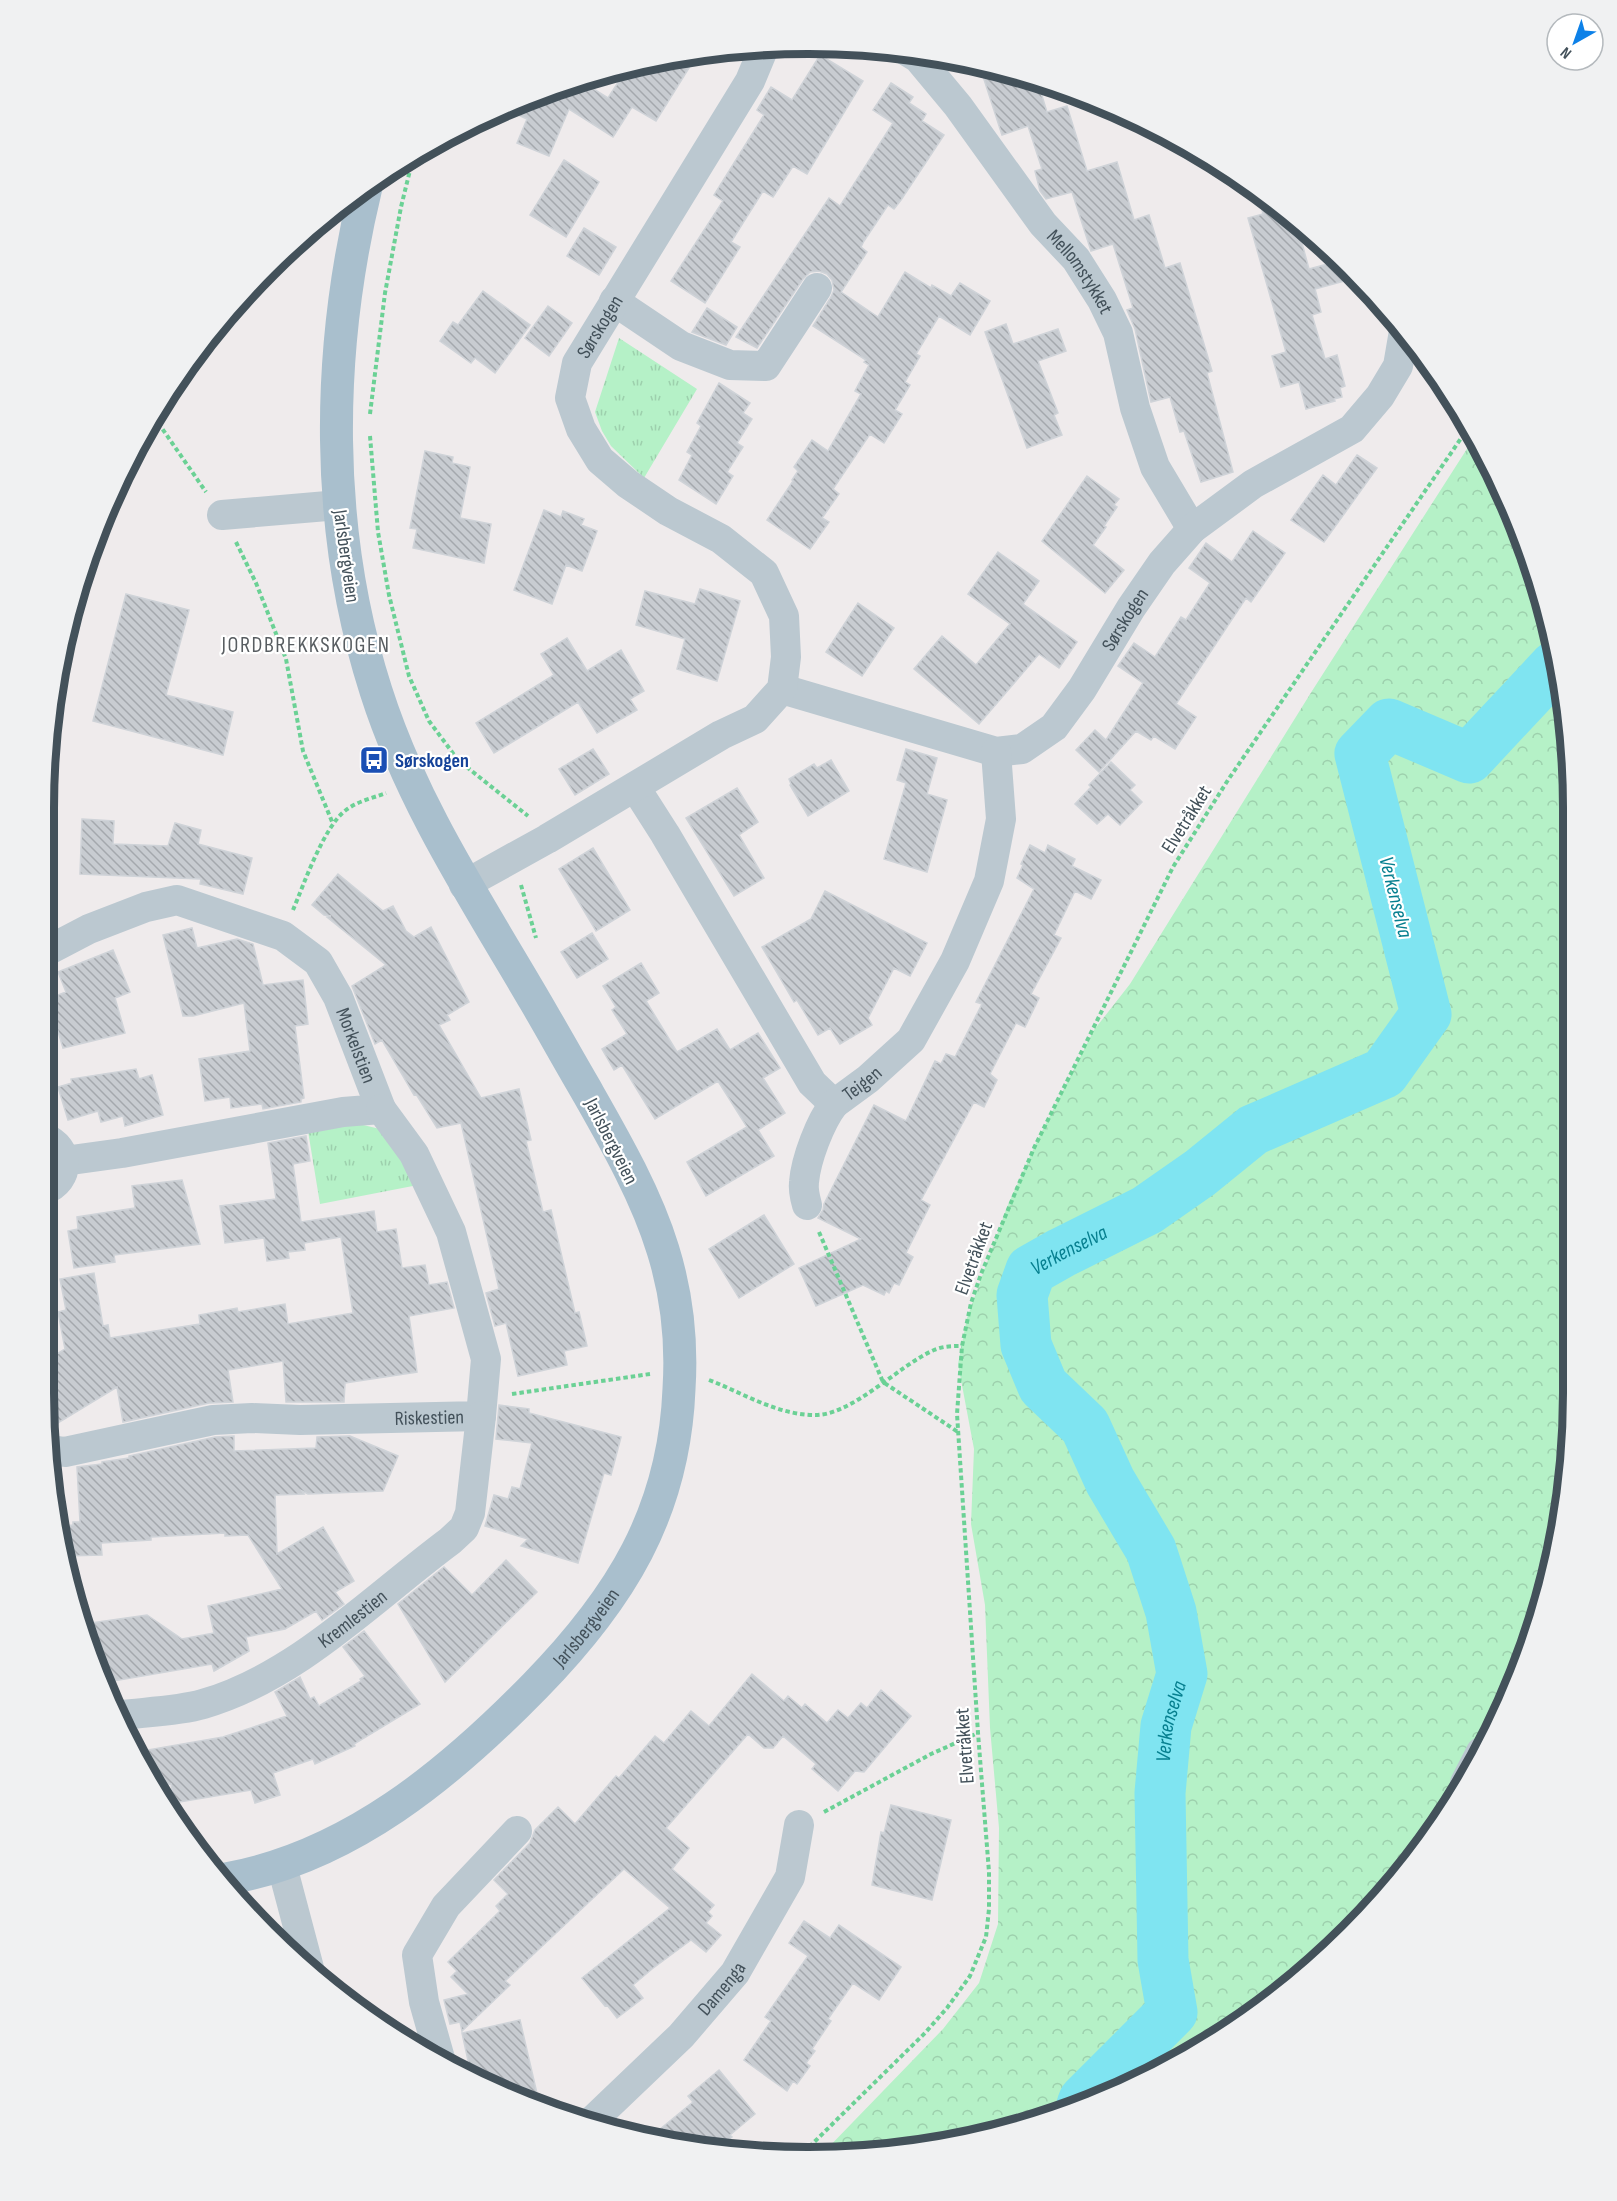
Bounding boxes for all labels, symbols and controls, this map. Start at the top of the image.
north arrow [1545,12,1605,72]
text: N [1557,42,1576,62]
street label: Mellomstykket [1041,225,1118,318]
street label: Sørskogen [572,291,629,363]
street label: Jarlsbergveien [327,507,364,604]
street label: Sørskogen [1097,584,1154,656]
district label: JORDBREKKSKOGEN [221,632,390,659]
bus stop icon: Sørskogen [358,744,390,776]
place label: Sørskogen [395,749,469,773]
street label: Elvetråkket [1157,781,1217,858]
water label: Verkenselva [1373,854,1418,941]
street label: Morkelstien [330,1005,381,1087]
street label: Teigen [838,1061,887,1107]
street label: Jarlsbergveien [579,1093,643,1189]
street label: Elvetråkket [950,1219,998,1298]
water label: Verkenselva [1026,1220,1112,1281]
street label: Riskestien [394,1405,464,1431]
street label: Jarlsbergveien [547,1584,625,1673]
street label: Kremlestien [314,1585,392,1654]
water label: Verkenselva [1151,1678,1192,1763]
street label: Elvetråkket [950,1707,980,1785]
street label: Damenga [693,1958,752,2021]

